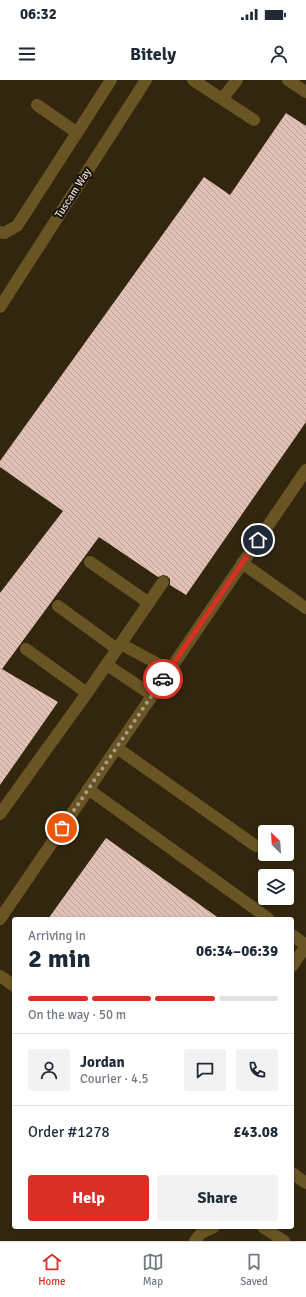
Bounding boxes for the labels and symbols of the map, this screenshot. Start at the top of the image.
street label: Tuscam Way [52,165,94,220]
pin [241,523,275,557]
courier [143,659,183,699]
pin [45,811,79,845]
north arrow [258,825,294,861]

